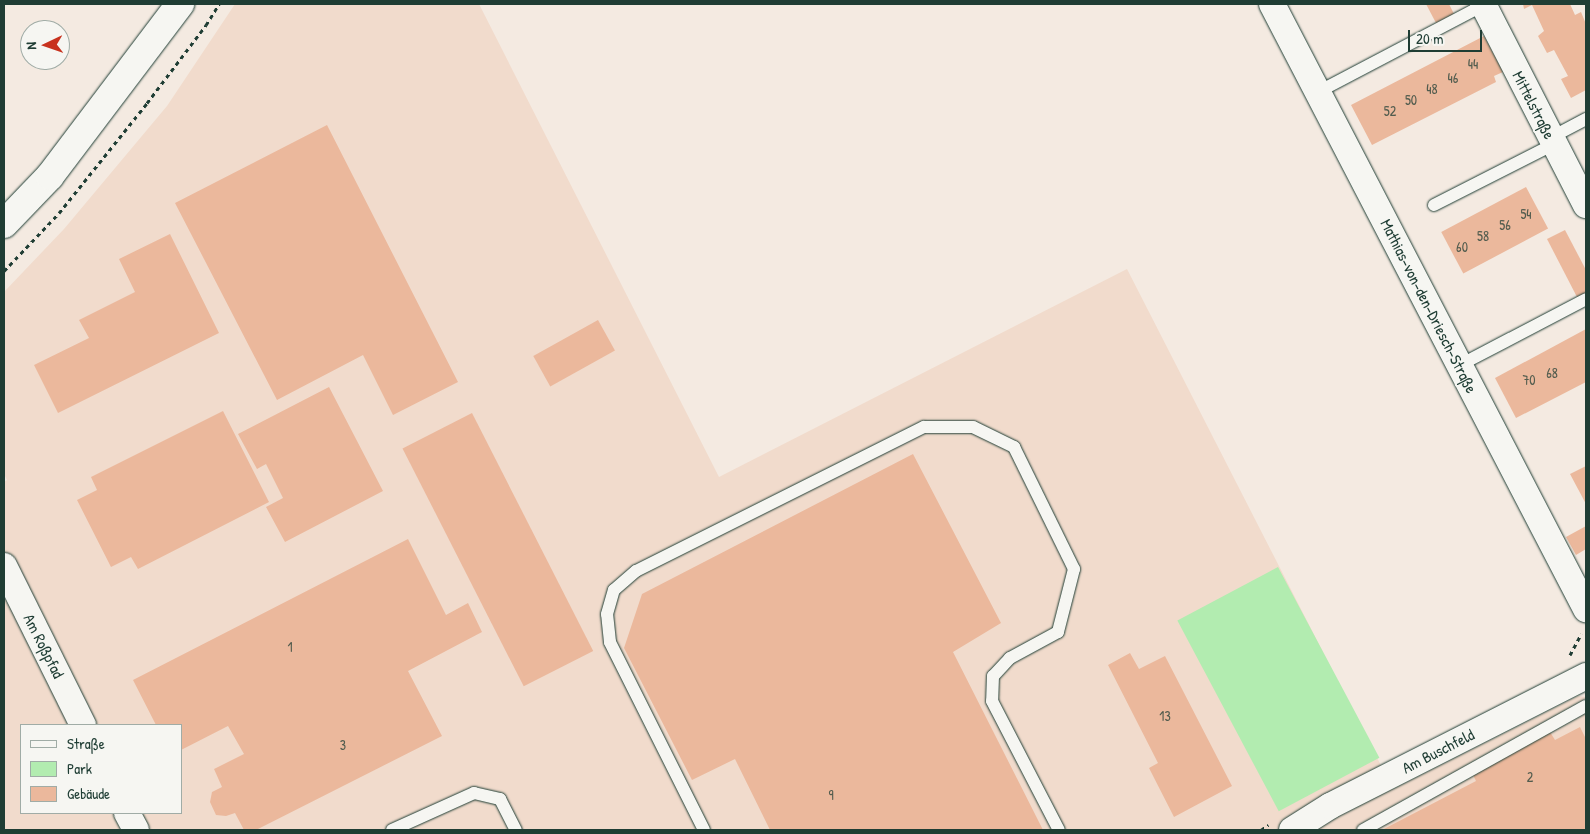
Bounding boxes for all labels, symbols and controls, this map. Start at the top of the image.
north arrow [20,20,70,70]
scale bar [1410,20,1484,52]
text: 20 m [1416,28,1443,49]
text: N [21,42,40,50]
house number: 44 [1468,56,1478,72]
street label: Mittelstraße [1509,68,1559,142]
house number: 46 [1448,70,1458,86]
house number: 48 [1426,81,1438,97]
house number: 50 [1405,92,1417,108]
house number: 52 [1384,103,1396,119]
house number: 54 [1520,206,1532,222]
street label: Mathias-von-den-Driesch-Straße [1377,216,1481,396]
house number: 56 [1499,217,1511,233]
house number: 58 [1477,228,1489,244]
house number: 60 [1456,239,1468,255]
house number: 68 [1546,365,1558,381]
house number: 70 [1522,372,1536,388]
street label: Am Roßpfad [20,611,68,681]
house number: 1 [287,639,293,655]
house number: 13 [1159,708,1171,724]
legend [20,724,182,814]
street label: Am Buschfeld [1399,725,1477,777]
text: Straße [67,733,105,754]
house number: 3 [340,737,346,753]
text: Park [67,758,92,779]
house number: 2 [1527,769,1533,785]
text: Gebäude [67,783,110,804]
house number: 9 [828,787,834,803]

